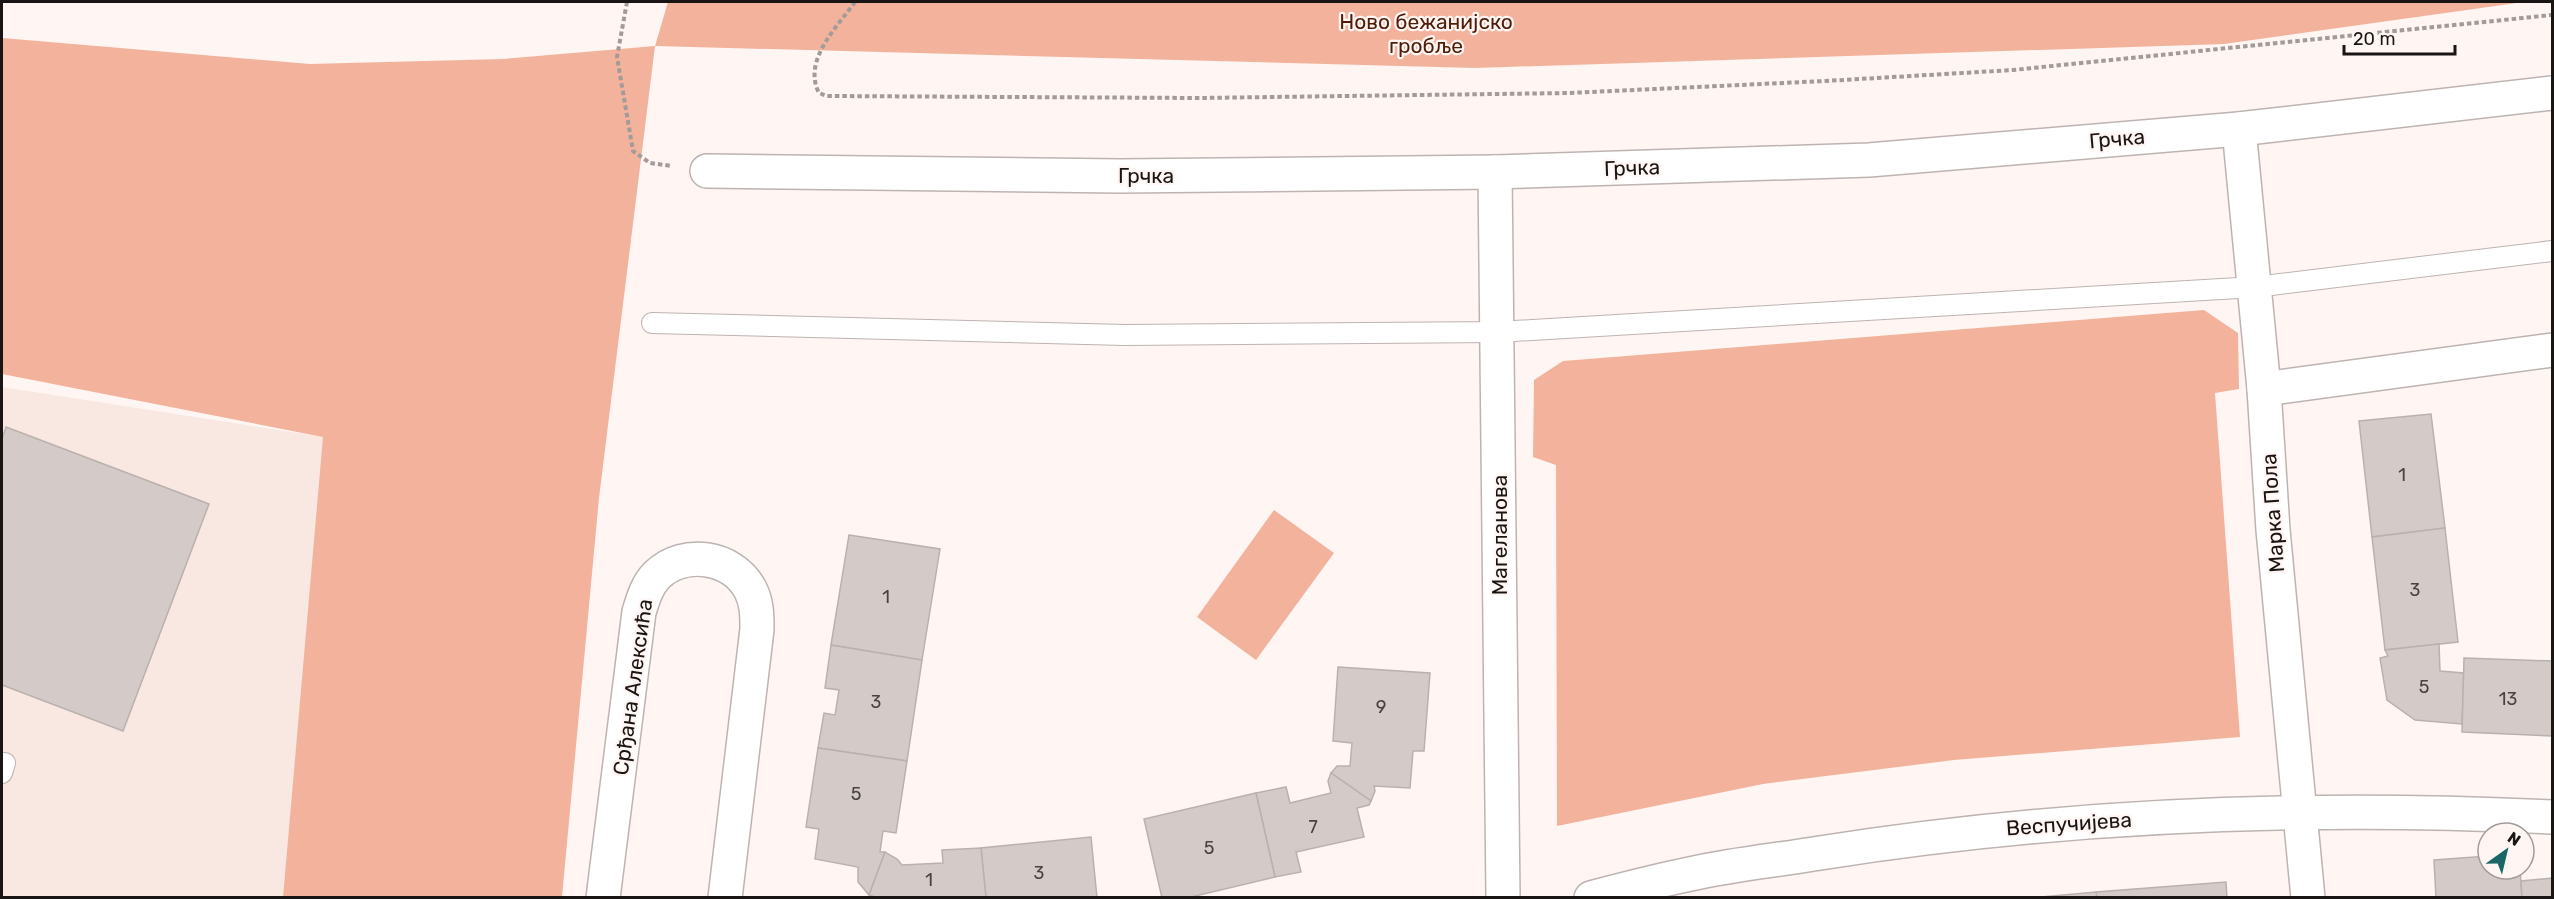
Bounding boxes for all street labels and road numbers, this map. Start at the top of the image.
street label: Грчка [2088,124,2146,153]
street label: Грчка [1604,154,1660,181]
street label: Грчка [1118,163,1174,188]
street label: Марка Пола [2256,453,2289,573]
street label: Магеланова [1487,475,1512,595]
street label: Срђана Алексића [608,597,657,777]
street label: Веспучијева [2005,807,2133,840]

